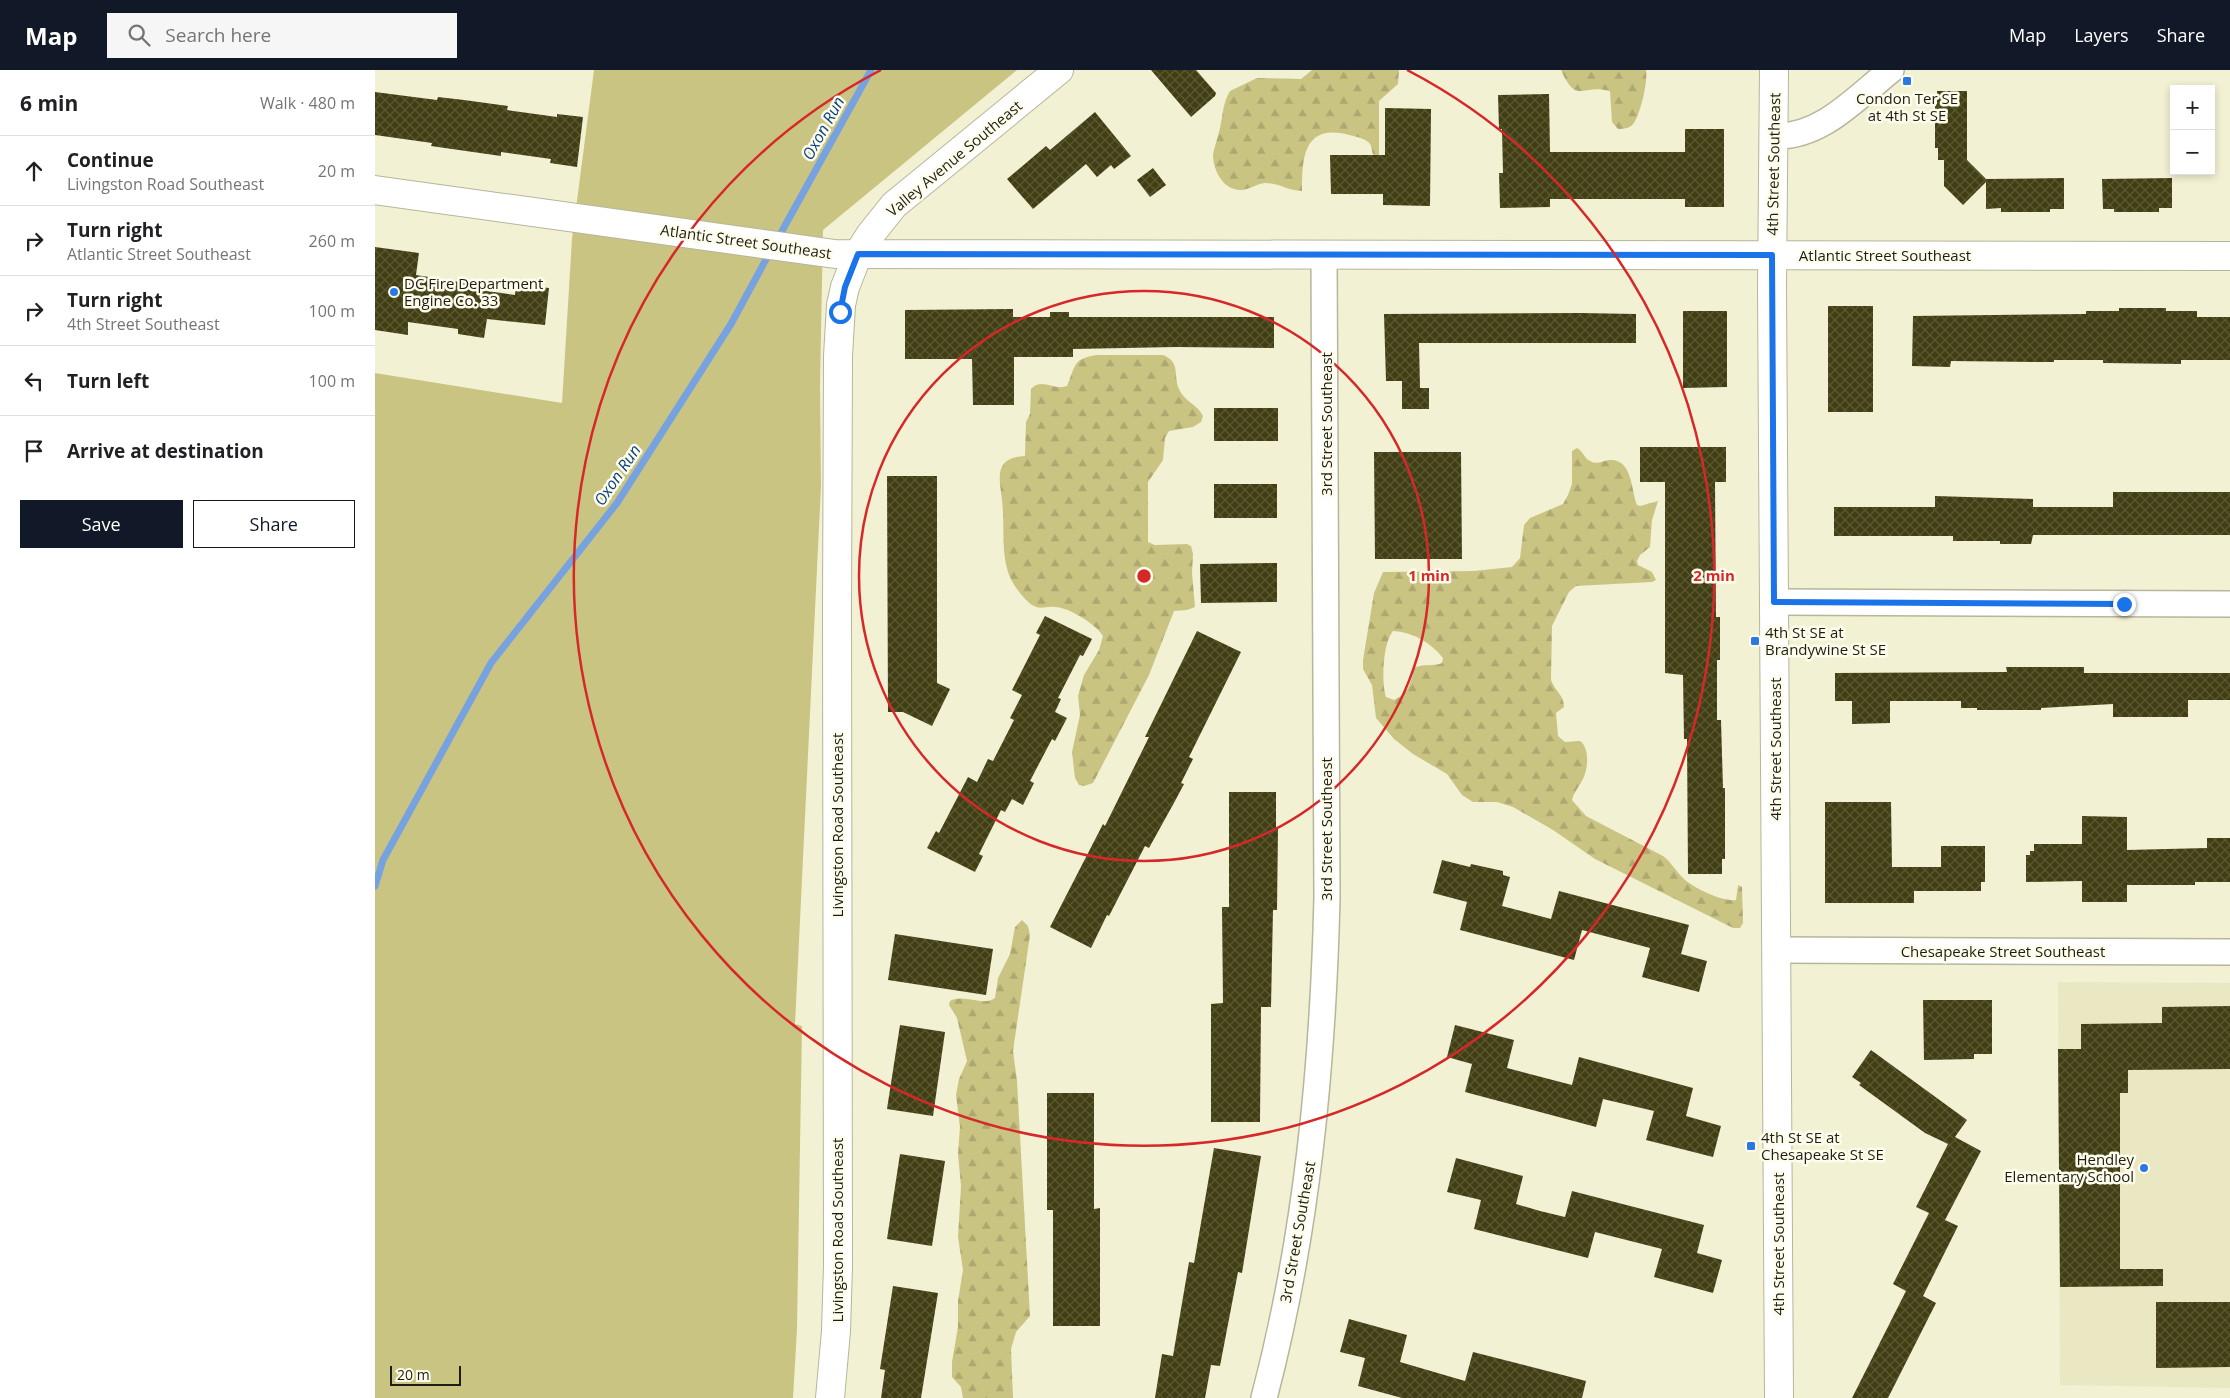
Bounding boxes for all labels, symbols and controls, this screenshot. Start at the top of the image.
search box [107,13,457,58]
text: Map [25,19,77,52]
icon: search [125,21,153,49]
text: Search here [165,22,271,48]
text: Map [2009,23,2046,47]
text: Layers [2074,23,2129,47]
text: Share [2157,23,2205,47]
marker: Condon Ter SE at 4th St SE [1901,75,1913,87]
map controls [2170,85,2215,175]
button: + [2170,85,2215,130]
place label: Condon Ter SE at 4th St SE [1856,88,1958,125]
text: 6 min [20,89,78,117]
text: Walk · 480 m [260,92,355,114]
water label: Oxon Run [797,92,849,164]
street label: 4th Street Southeast [1762,92,1784,236]
street label: Valley Avenue Southeast [882,95,1026,221]
button: − [2170,130,2215,175]
text: Continue [67,147,154,173]
icon: ahead [20,157,48,185]
text: 20 m [318,160,355,182]
text: Livingston Road Southeast [67,173,264,195]
text: Turn right [67,217,162,243]
street label: Atlantic Street Southeast [659,219,833,263]
icon: right [20,227,48,255]
text: 260 m [309,230,355,252]
text: Atlantic Street Southeast [67,243,251,265]
street label: Atlantic Street Southeast [1799,245,1971,265]
place label: DC Fire Department Engine Co. 33 [404,273,543,310]
marker: DC Fire Department Engine Co. 33 [388,286,400,298]
text: Turn right [67,287,162,313]
icon: right [20,297,48,325]
text: 100 m [309,300,355,322]
route start [829,301,852,324]
text: 4th Street Southeast [67,313,220,335]
street label: 3rd Street Southeast [1316,352,1336,496]
icon: left [20,367,48,395]
text: Turn left [67,368,149,394]
text: 100 m [309,370,355,392]
icon: arrive [20,437,48,465]
text: Arrive at destination [67,438,264,464]
water label: Oxon Run [589,440,645,510]
button: Save [20,500,183,548]
button: Share [193,500,355,548]
text: 1 min [1408,565,1450,585]
text: 2 min [1693,565,1735,585]
centre of rings [1135,567,1153,585]
route end [2113,593,2136,616]
place label: 4th St SE at Brandywine St SE [1765,622,1886,659]
marker: 4th St SE at Brandywine St SE [1749,635,1761,647]
street label: 4th Street Southeast [1765,677,1785,821]
street label: Livingston Road Southeast [827,733,847,917]
street label: 3rd Street Southeast [1316,757,1336,901]
street label: Chesapeake Street Southeast [1901,941,2105,961]
place label: 4th St SE at Chesapeake St SE [1761,1127,1884,1164]
street label: Livingston Road Southeast [827,1138,847,1322]
marker: 4th St SE at Chesapeake St SE [1745,1140,1757,1152]
place label: Hendley Elementary School [2004,1149,2134,1186]
street label: 3rd Street Southeast [1275,1159,1319,1305]
marker: Hendley Elementary School [2138,1162,2150,1174]
street label: 4th Street Southeast [1768,1172,1788,1316]
scale bar [390,1363,461,1386]
text: 20 m [397,1365,430,1384]

